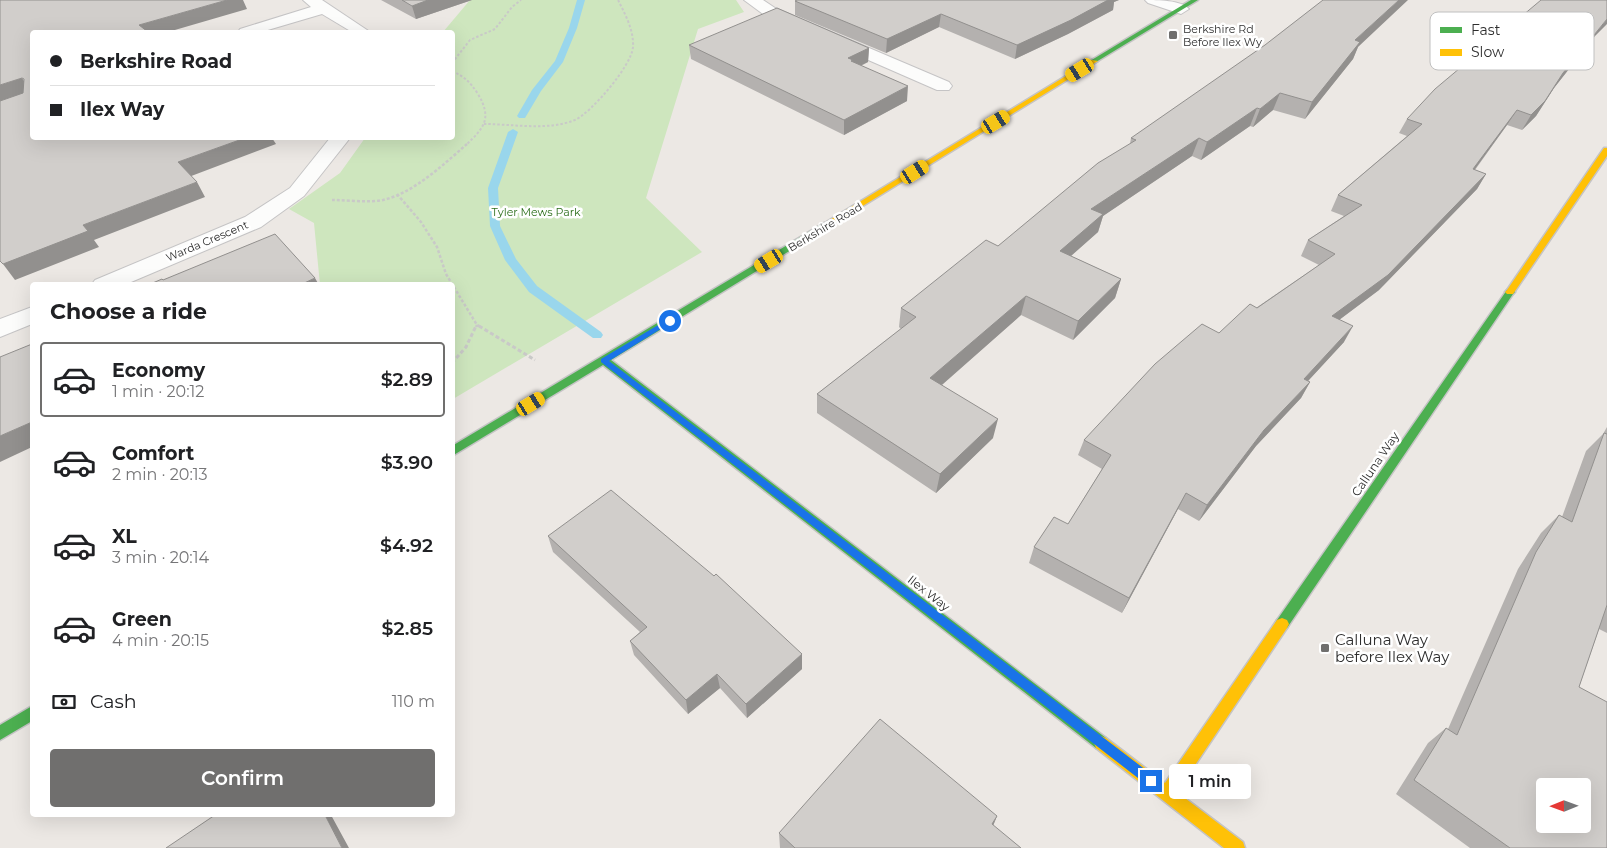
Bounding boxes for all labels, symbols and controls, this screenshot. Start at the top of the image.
legend [1430,12,1594,70]
text: Fast [1471,21,1501,39]
place label: Berkshire Rd Before Ilex Wy [1183,22,1262,49]
marker: Berkshire Rd Before Ilex Wy [1167,29,1179,41]
text: Slow [1471,43,1505,61]
text: Berkshire Road [80,50,232,73]
car [1063,56,1096,84]
text: Ilex Way [80,98,164,121]
car [979,108,1012,136]
car [898,158,931,186]
street label: Berkshire Road [785,199,865,255]
park label: Tyler Mews Park [491,205,581,219]
street label: Warda Crescent [164,217,251,265]
car [752,247,785,275]
text: Choose a ride [50,298,207,325]
route start [659,310,681,332]
icon: car [52,357,97,402]
text: Economy [112,359,205,382]
text: $2.89 [381,368,433,391]
text: 1 min · 20:12 [112,382,204,401]
car [514,390,547,418]
street label: Calluna Way [1348,429,1402,499]
icon: car [52,440,97,485]
text: Comfort [112,442,194,465]
text: $3.90 [381,451,433,474]
text: 2 min · 20:13 [112,465,208,484]
icon: car [52,523,97,568]
text: XL [112,525,137,548]
text: $4.92 [380,534,433,557]
text: 3 min · 20:14 [112,548,209,567]
street label: Ilex Way [905,572,954,614]
icon: car [52,606,97,651]
text: Green [112,608,172,631]
text: $2.85 [381,617,433,640]
place label: Calluna Way before Ilex Way [1335,630,1450,666]
text: 4 min · 20:15 [112,631,209,650]
marker: Calluna Way before Ilex Way [1319,642,1331,654]
icon: cash [50,688,78,716]
text: Cash [90,690,137,713]
text: 110 m [392,692,435,711]
button: Confirm [50,749,435,807]
callout: 1 min [1168,764,1251,798]
route end [1140,770,1162,792]
text: 1 min [1189,772,1231,791]
north arrow [1536,778,1591,832]
map controls [1536,778,1591,833]

